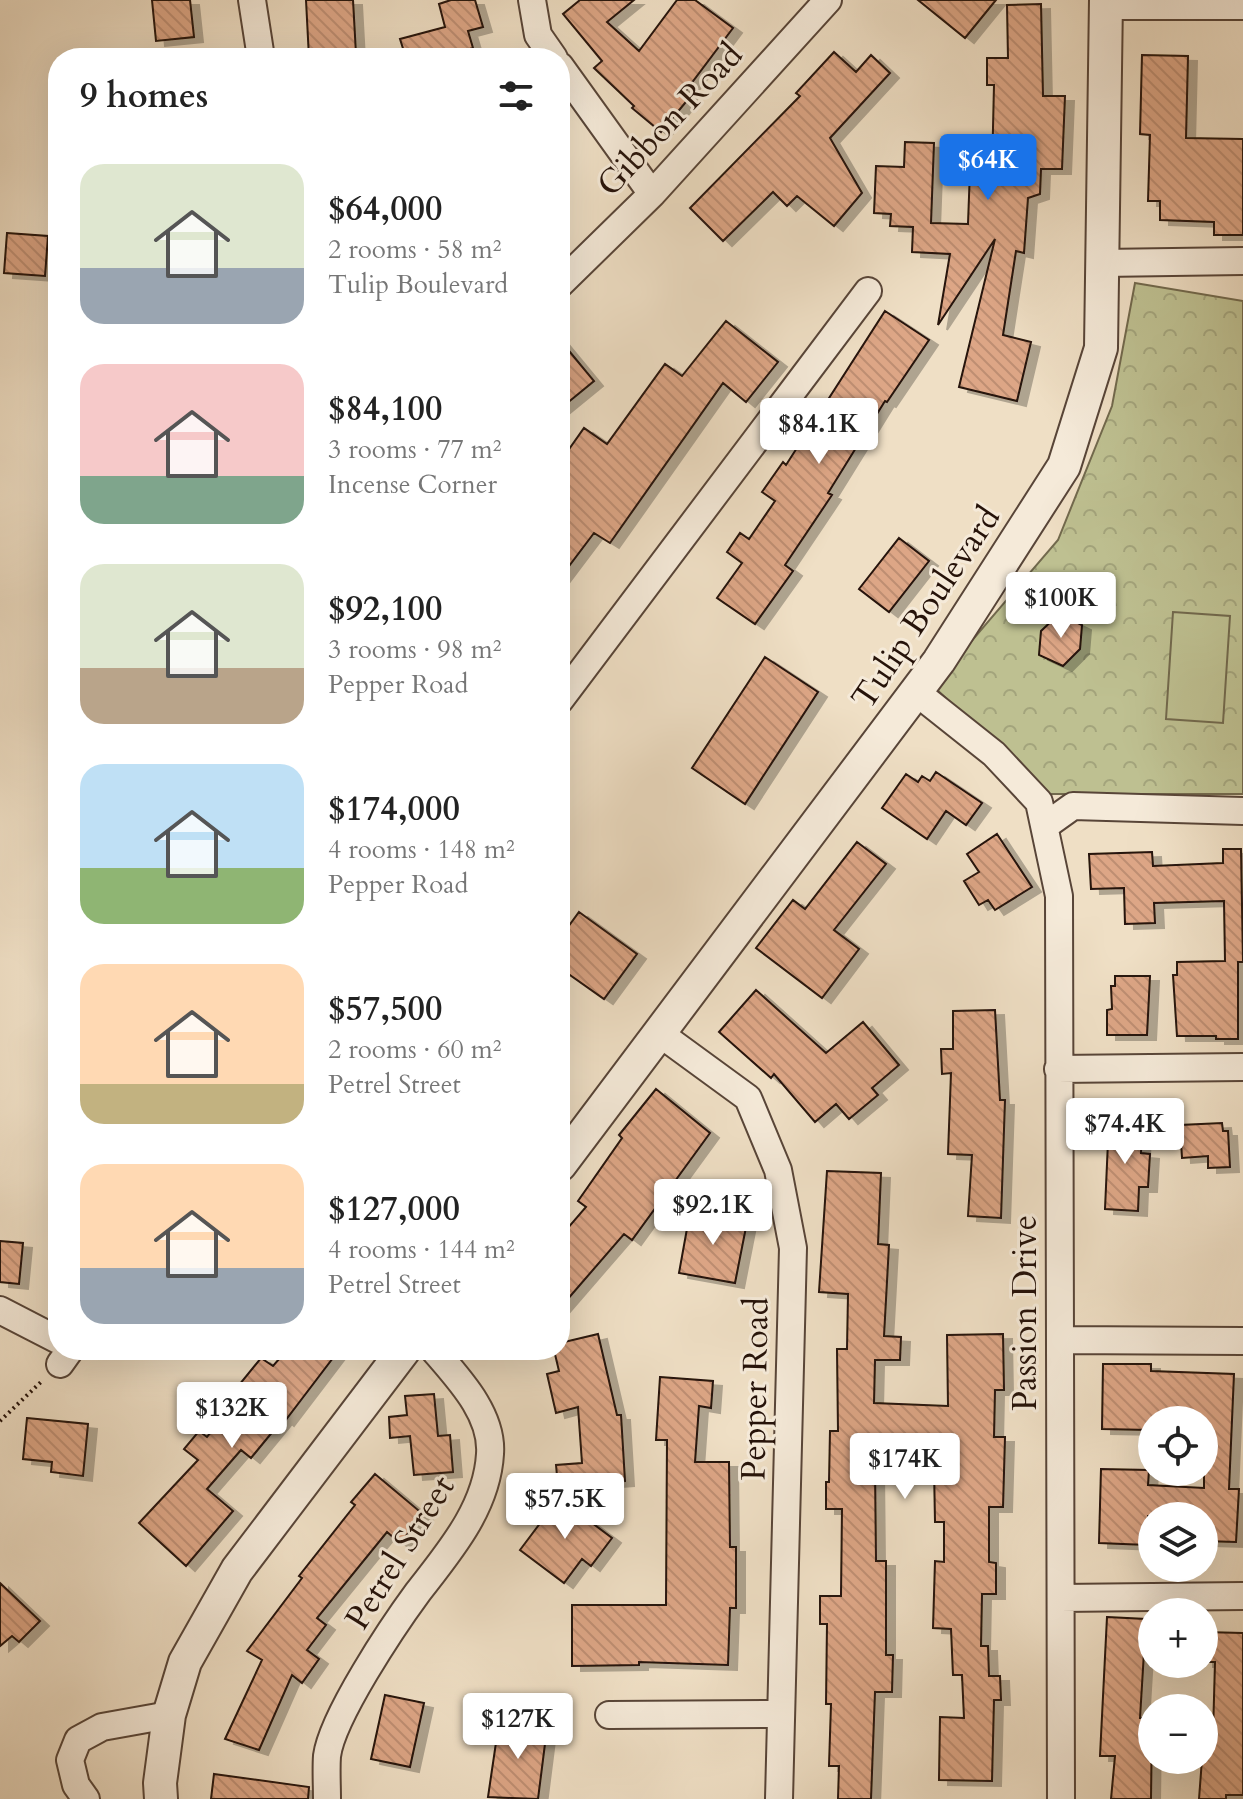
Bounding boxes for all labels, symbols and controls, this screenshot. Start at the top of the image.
street label: Gibbon Road [587,33,753,207]
text: 9 homes [80,73,208,119]
icon: filters [494,74,538,118]
pin: $64K [941,134,1035,202]
text: $64K [957,142,1019,177]
text: $64,000 [328,186,442,232]
icon: home [144,196,240,292]
text: 2 rooms · 58 m² [328,232,501,267]
text: Tulip Boulevard [328,267,508,302]
text: $84,100 [328,386,442,432]
icon: home [144,396,240,492]
pin: $84.1K [754,398,884,466]
text: $84.1K [778,406,860,441]
text: 3 rooms · 77 m² [328,432,501,467]
text: Incense Corner [328,467,497,502]
street label: Tulip Boulevard [841,497,1011,718]
pin: $100K [1005,572,1117,640]
text: $100K [1024,580,1098,615]
text: $92,100 [328,586,442,632]
icon: home [144,596,240,692]
text: 3 rooms · 98 m² [328,632,501,667]
text: Pepper Road [328,667,468,702]
text: $174,000 [328,786,460,832]
icon: home [144,796,240,892]
text: 4 rooms · 148 m² [328,832,515,867]
text: Pepper Road [328,867,468,902]
text: $57,500 [328,986,442,1032]
icon: home [144,996,240,1092]
text: 2 rooms · 60 m² [328,1032,501,1067]
text: Petrel Street [328,1067,461,1102]
pin: $74.4K [1060,1098,1190,1166]
text: $74.4K [1084,1106,1166,1141]
pin: $92.1K [648,1179,778,1247]
text: $127,000 [328,1186,460,1232]
text: $92.1K [672,1187,754,1222]
icon: home [144,1196,240,1292]
street label: Passion Drive [1002,1215,1048,1411]
text: 4 rooms · 144 m² [328,1232,515,1267]
text: Petrel Street [328,1267,461,1302]
street label: Pepper Road [730,1297,780,1481]
pin: $132K [176,1382,288,1450]
text: $132K [195,1390,269,1425]
map controls [1138,1406,1218,1774]
button: locate [1138,1406,1218,1486]
pin: $174K [849,1433,961,1501]
text: $174K [868,1441,942,1476]
street label: Petrel Street [334,1466,466,1638]
pin: $57.5K [500,1473,630,1541]
text: $57.5K [524,1481,606,1516]
button: layers [1138,1502,1218,1582]
button: + [1138,1598,1218,1678]
pin: $127K [462,1693,574,1761]
button: − [1138,1694,1218,1774]
text: $127K [481,1701,555,1736]

